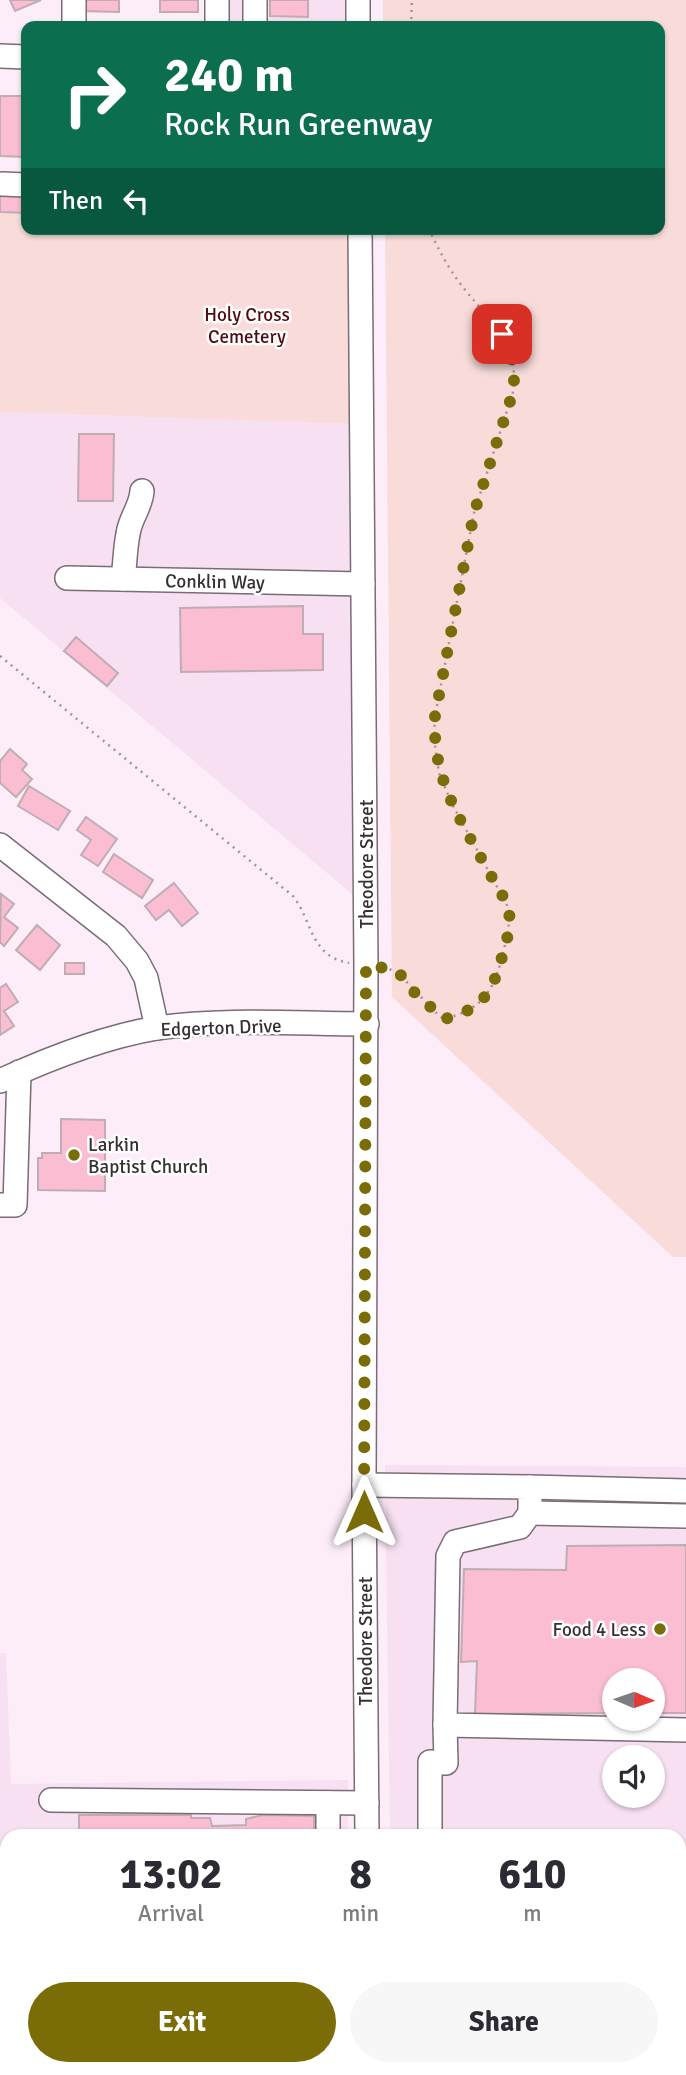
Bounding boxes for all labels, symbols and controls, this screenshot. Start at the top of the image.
text: 240 m [164,45,294,105]
icon: right [49,49,140,140]
text: Rock Run Greenway [164,105,432,144]
icon: left [117,182,155,220]
text: Then [49,185,103,217]
park label: Holy Cross Cemetery [204,303,290,349]
pin [472,304,532,364]
icon: arrive [483,315,521,353]
street label: Conklin Way [165,569,265,595]
street label: Theodore Street [355,799,379,928]
street label: Edgerton Drive [160,1014,282,1042]
place label: Larkin Baptist Church [88,1133,208,1179]
marker: Larkin Baptist Church [66,1147,82,1163]
position arrow [327,1475,401,1549]
street label: Theodore Street [354,1576,378,1705]
place label: Food 4 Less [553,1618,646,1642]
marker: Food 4 Less [652,1621,668,1637]
north arrow [602,1668,665,1731]
map controls [602,1668,665,1808]
button: sound [602,1745,665,1808]
text: 13:02 [119,1849,223,1900]
text: 8 [349,1849,372,1900]
text: 610 [498,1849,567,1900]
text: Arrival [138,1899,204,1928]
text: min [342,1899,379,1928]
text: m [523,1899,542,1928]
button: Exit [28,1982,336,2062]
button: Share [350,1982,658,2062]

